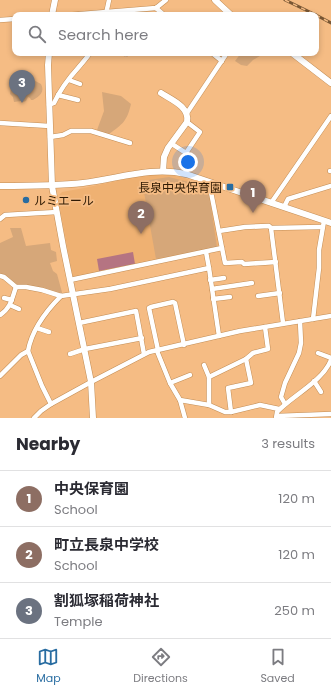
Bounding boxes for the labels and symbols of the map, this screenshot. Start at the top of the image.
pin: 3 [9,70,35,103]
your location [178,152,198,172]
place label: 長泉中央保育園 [138,179,222,196]
pin: 1 [240,180,266,213]
marker: 長泉中央保育園 [225,182,235,192]
place label: ルミエール [34,192,94,209]
marker: ルミエール [21,195,31,205]
pin: 2 [128,201,154,234]

